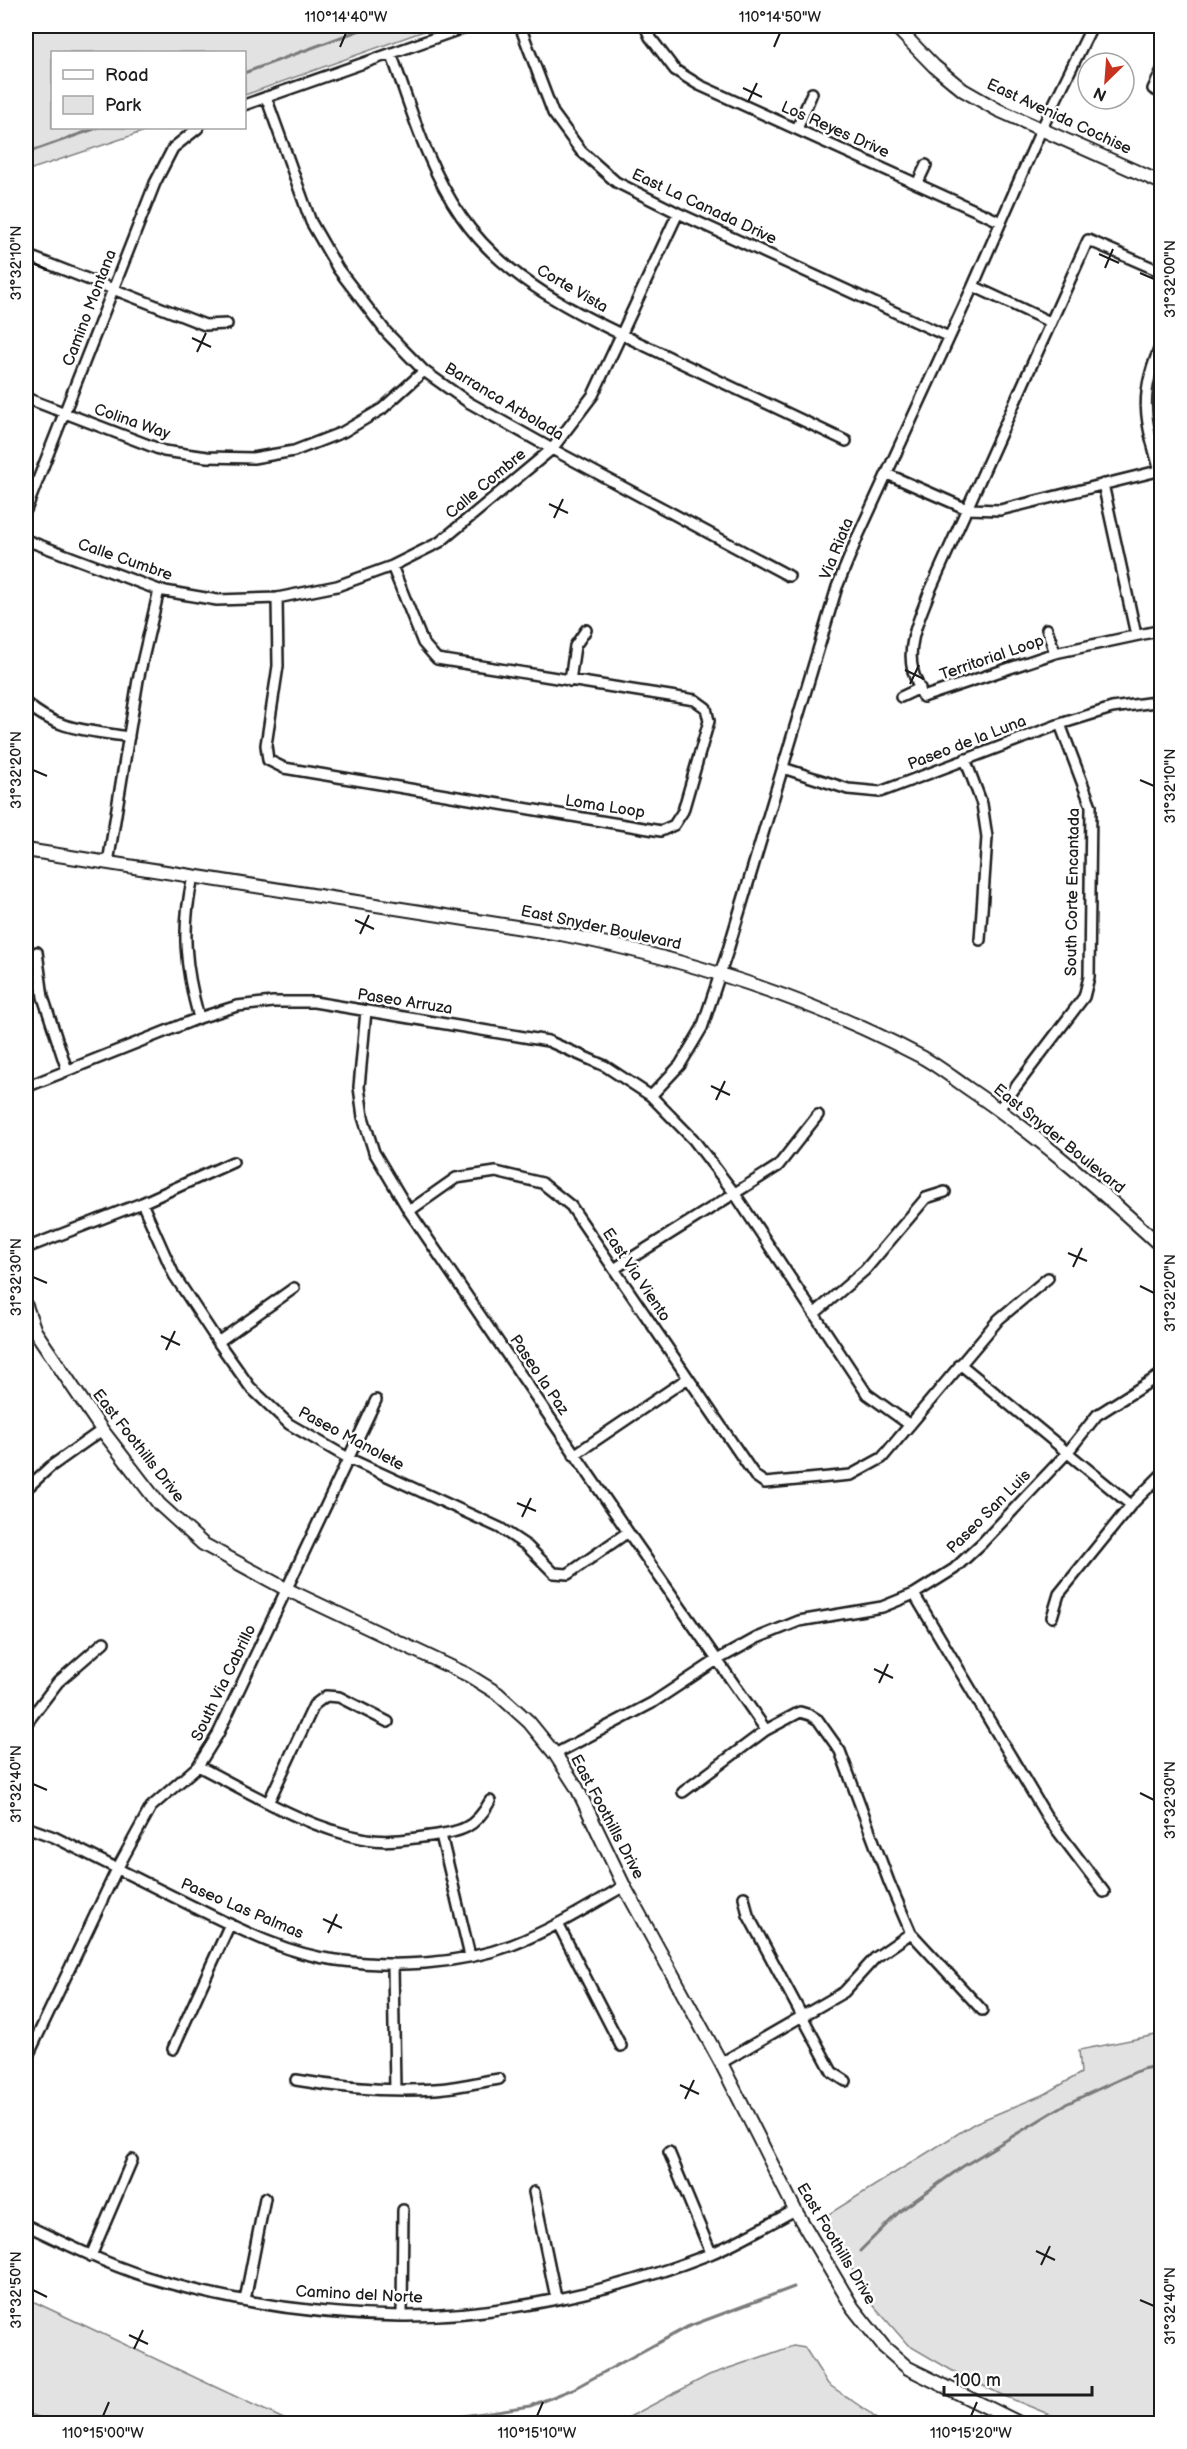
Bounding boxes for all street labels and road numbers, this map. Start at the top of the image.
street label: East Avenida Cochise [984,75,1135,159]
street label: Los Reyes Drive [778,98,892,163]
street label: East La Canada Drive [629,165,780,249]
street label: Camino Montana [59,247,121,369]
street label: Corte Vista [533,261,611,317]
street label: Barranca Arbolada [441,359,567,445]
street label: Colina Way [91,400,173,444]
street label: Calle Combre [442,445,530,523]
street label: Via Riata [816,515,858,583]
street label: Calle Cumbre [75,535,175,585]
street label: Territorial Loop [937,631,1047,685]
street label: Paseo de la Luna [905,712,1029,774]
street label: Loma Loop [564,791,646,823]
street label: South Corte Encantada [1062,808,1084,976]
street label: East Snyder Boulevard [519,902,683,954]
street label: Paseo Arruza [356,985,454,1019]
street label: East Snyder Boulevard [989,1080,1129,1198]
street label: East Via Viento [598,1225,674,1325]
street label: Paseo la Paz [505,1331,573,1419]
street label: East Foothills Drive [88,1386,188,1507]
street label: Paseo Manolete [295,1403,408,1475]
street label: Paseo San Luis [943,1466,1035,1558]
street label: South Via Cabrillo [188,1622,260,1744]
street label: East Foothills Drive [566,1751,648,1883]
street label: Paseo Las Palmas [178,1875,306,1943]
street label: East Foothills Drive [792,2180,880,2309]
street label: Camino del Norte [295,2282,424,2308]

